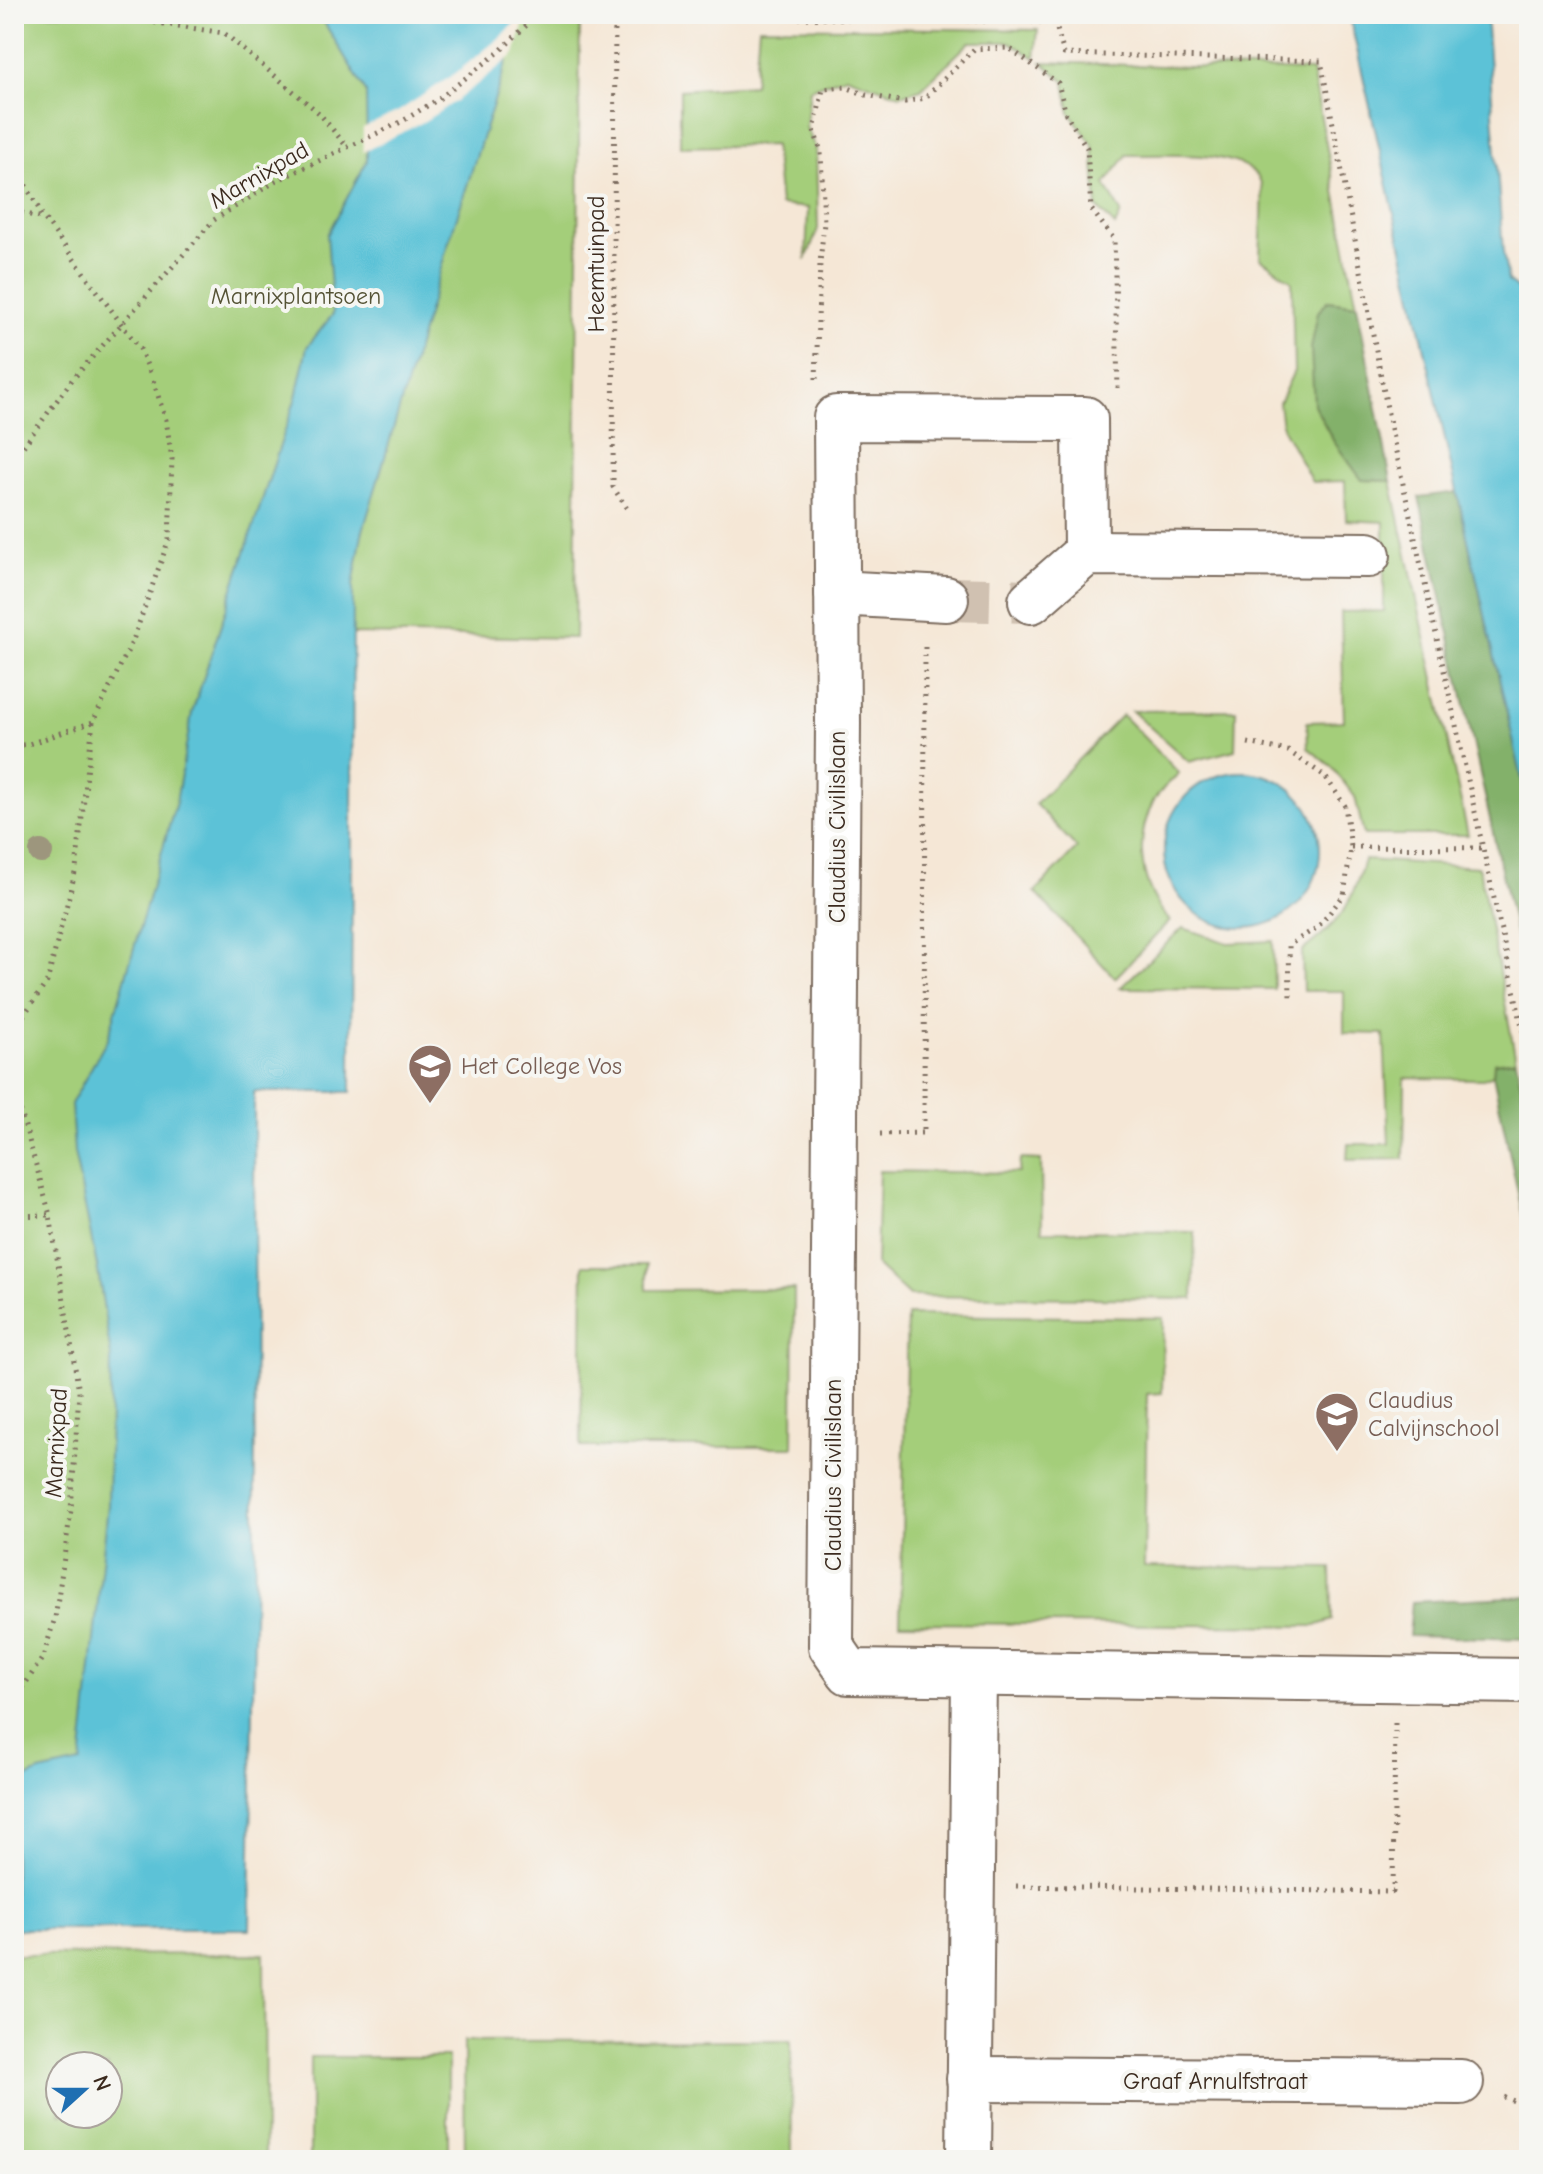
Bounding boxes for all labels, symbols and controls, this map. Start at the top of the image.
street label: Marnixpad [204,135,314,215]
street label: Heemtuinpad [582,196,610,332]
park label: Marnixplantsoen [211,282,381,310]
street label: Claudius Civilislaan [823,731,851,923]
school or university icon: Het College Vos [406,1042,454,1105]
place label: Het College Vos [461,1052,622,1080]
street label: Claudius Civilislaan [819,1379,847,1571]
place label: Claudius Calvijnschool [1368,1386,1500,1442]
street label: Marnixpad [39,1387,73,1499]
school or university icon: Claudius Calvijnschool [1313,1390,1361,1453]
north arrow [44,2050,124,2130]
street label: Graaf Arnulfstraat [1123,2067,1308,2095]
text: N [87,2072,116,2095]

